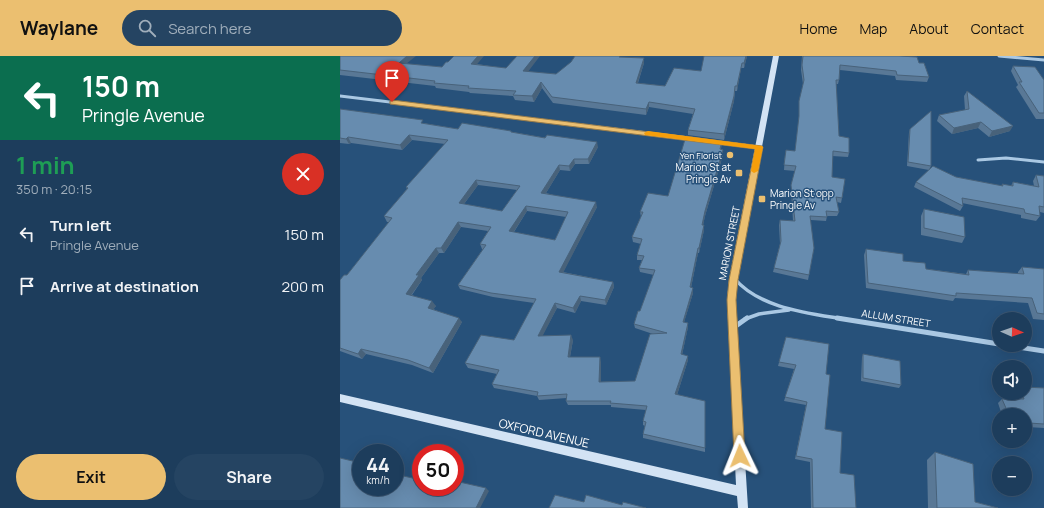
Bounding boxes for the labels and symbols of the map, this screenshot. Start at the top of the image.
pin [375,61,409,102]
place label: Yen Florist [680,149,722,162]
marker: Yen Florist [725,150,735,160]
place label: Marion St at Pringle Av [676,160,731,186]
marker: Marion St at Pringle Av [734,168,744,178]
place label: Marion St opp Pringle Av [770,186,834,212]
marker: Marion St opp Pringle Av [757,194,767,204]
street label: MARION STREET [715,205,743,281]
street label: ALLUM STREET [860,306,932,330]
north arrow [992,312,1032,352]
street label: OXFORD AVENUE [497,414,591,452]
position arrow [719,435,761,477]
speed limit sign: 50 [412,444,464,496]

